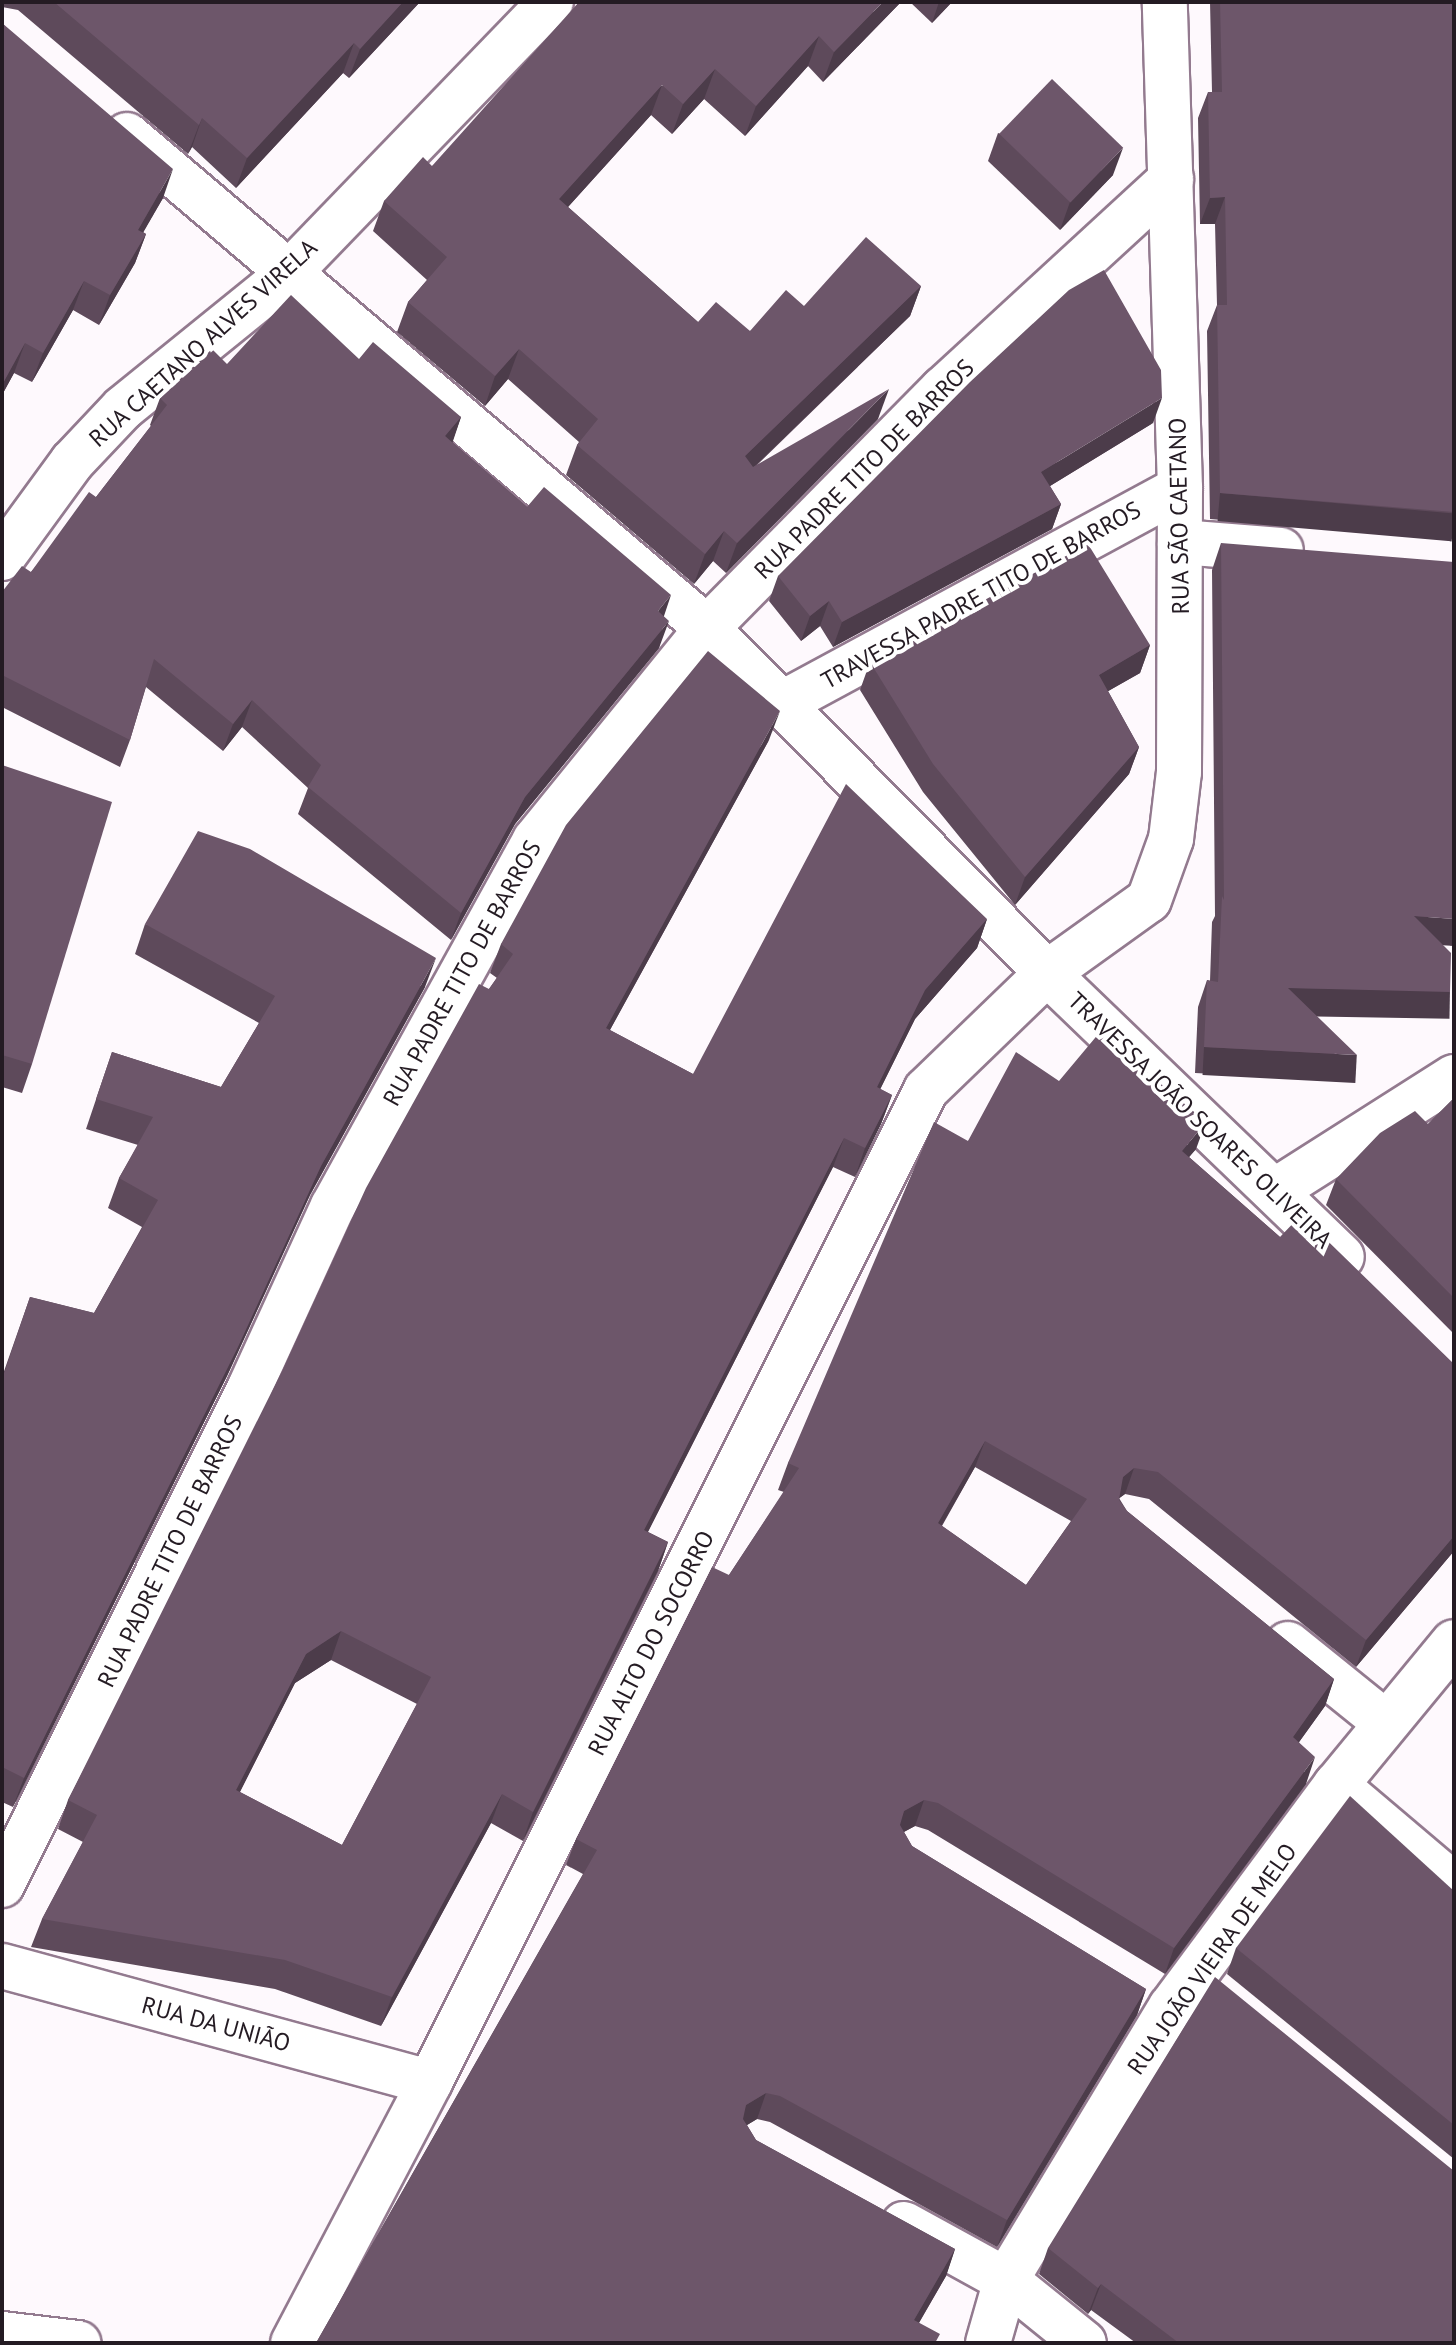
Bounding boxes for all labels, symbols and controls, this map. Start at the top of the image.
street label: RUA CAETANO ALVES VIRELA [82,232,324,454]
street label: RUA PADRE TITO DE BARROS [748,353,980,585]
street label: RUA SÃO CAETANO [1163,417,1195,615]
street label: TRAVESSA PADRE TITO DE BARROS [815,495,1147,695]
street label: RUA PADRE TITO DE BARROS [377,835,547,1111]
street label: TRAVESSA JOÃO SOARES OLIVEIRA [1061,986,1339,1254]
street label: RUA PADRE TITO DE BARROS [91,1410,249,1692]
street label: RUA ALTO DO SOCORRO [581,1525,721,1761]
street label: RUA JOÃO VIEIRA DE MELO [1120,1837,1304,2081]
street label: RUA DA UNIÃO [138,1990,294,2058]

